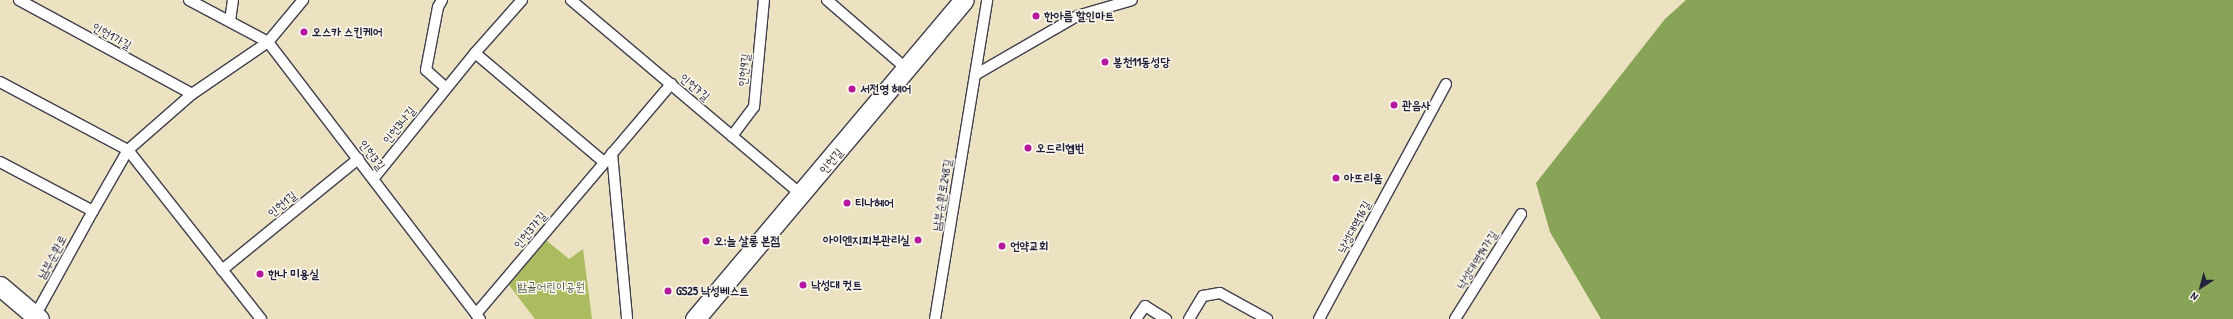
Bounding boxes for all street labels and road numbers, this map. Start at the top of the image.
street label: 인헌1가길 [90,19,134,53]
street label: 인헌9길 [735,53,753,87]
street label: 인헌7길 [677,70,713,104]
street label: 인헌3나길 [380,103,418,147]
street label: 인헌3길 [356,137,388,173]
street label: 인헌길 [816,145,846,177]
street label: 남부순환로248길 [929,158,955,232]
street label: 인헌1길 [265,188,299,220]
street label: 낙성대역16길 [1334,198,1374,256]
street label: 인헌3가길 [510,209,550,251]
street label: 낙성대역14가길 [1453,228,1501,292]
street label: 남부순환로 [34,232,70,282]

